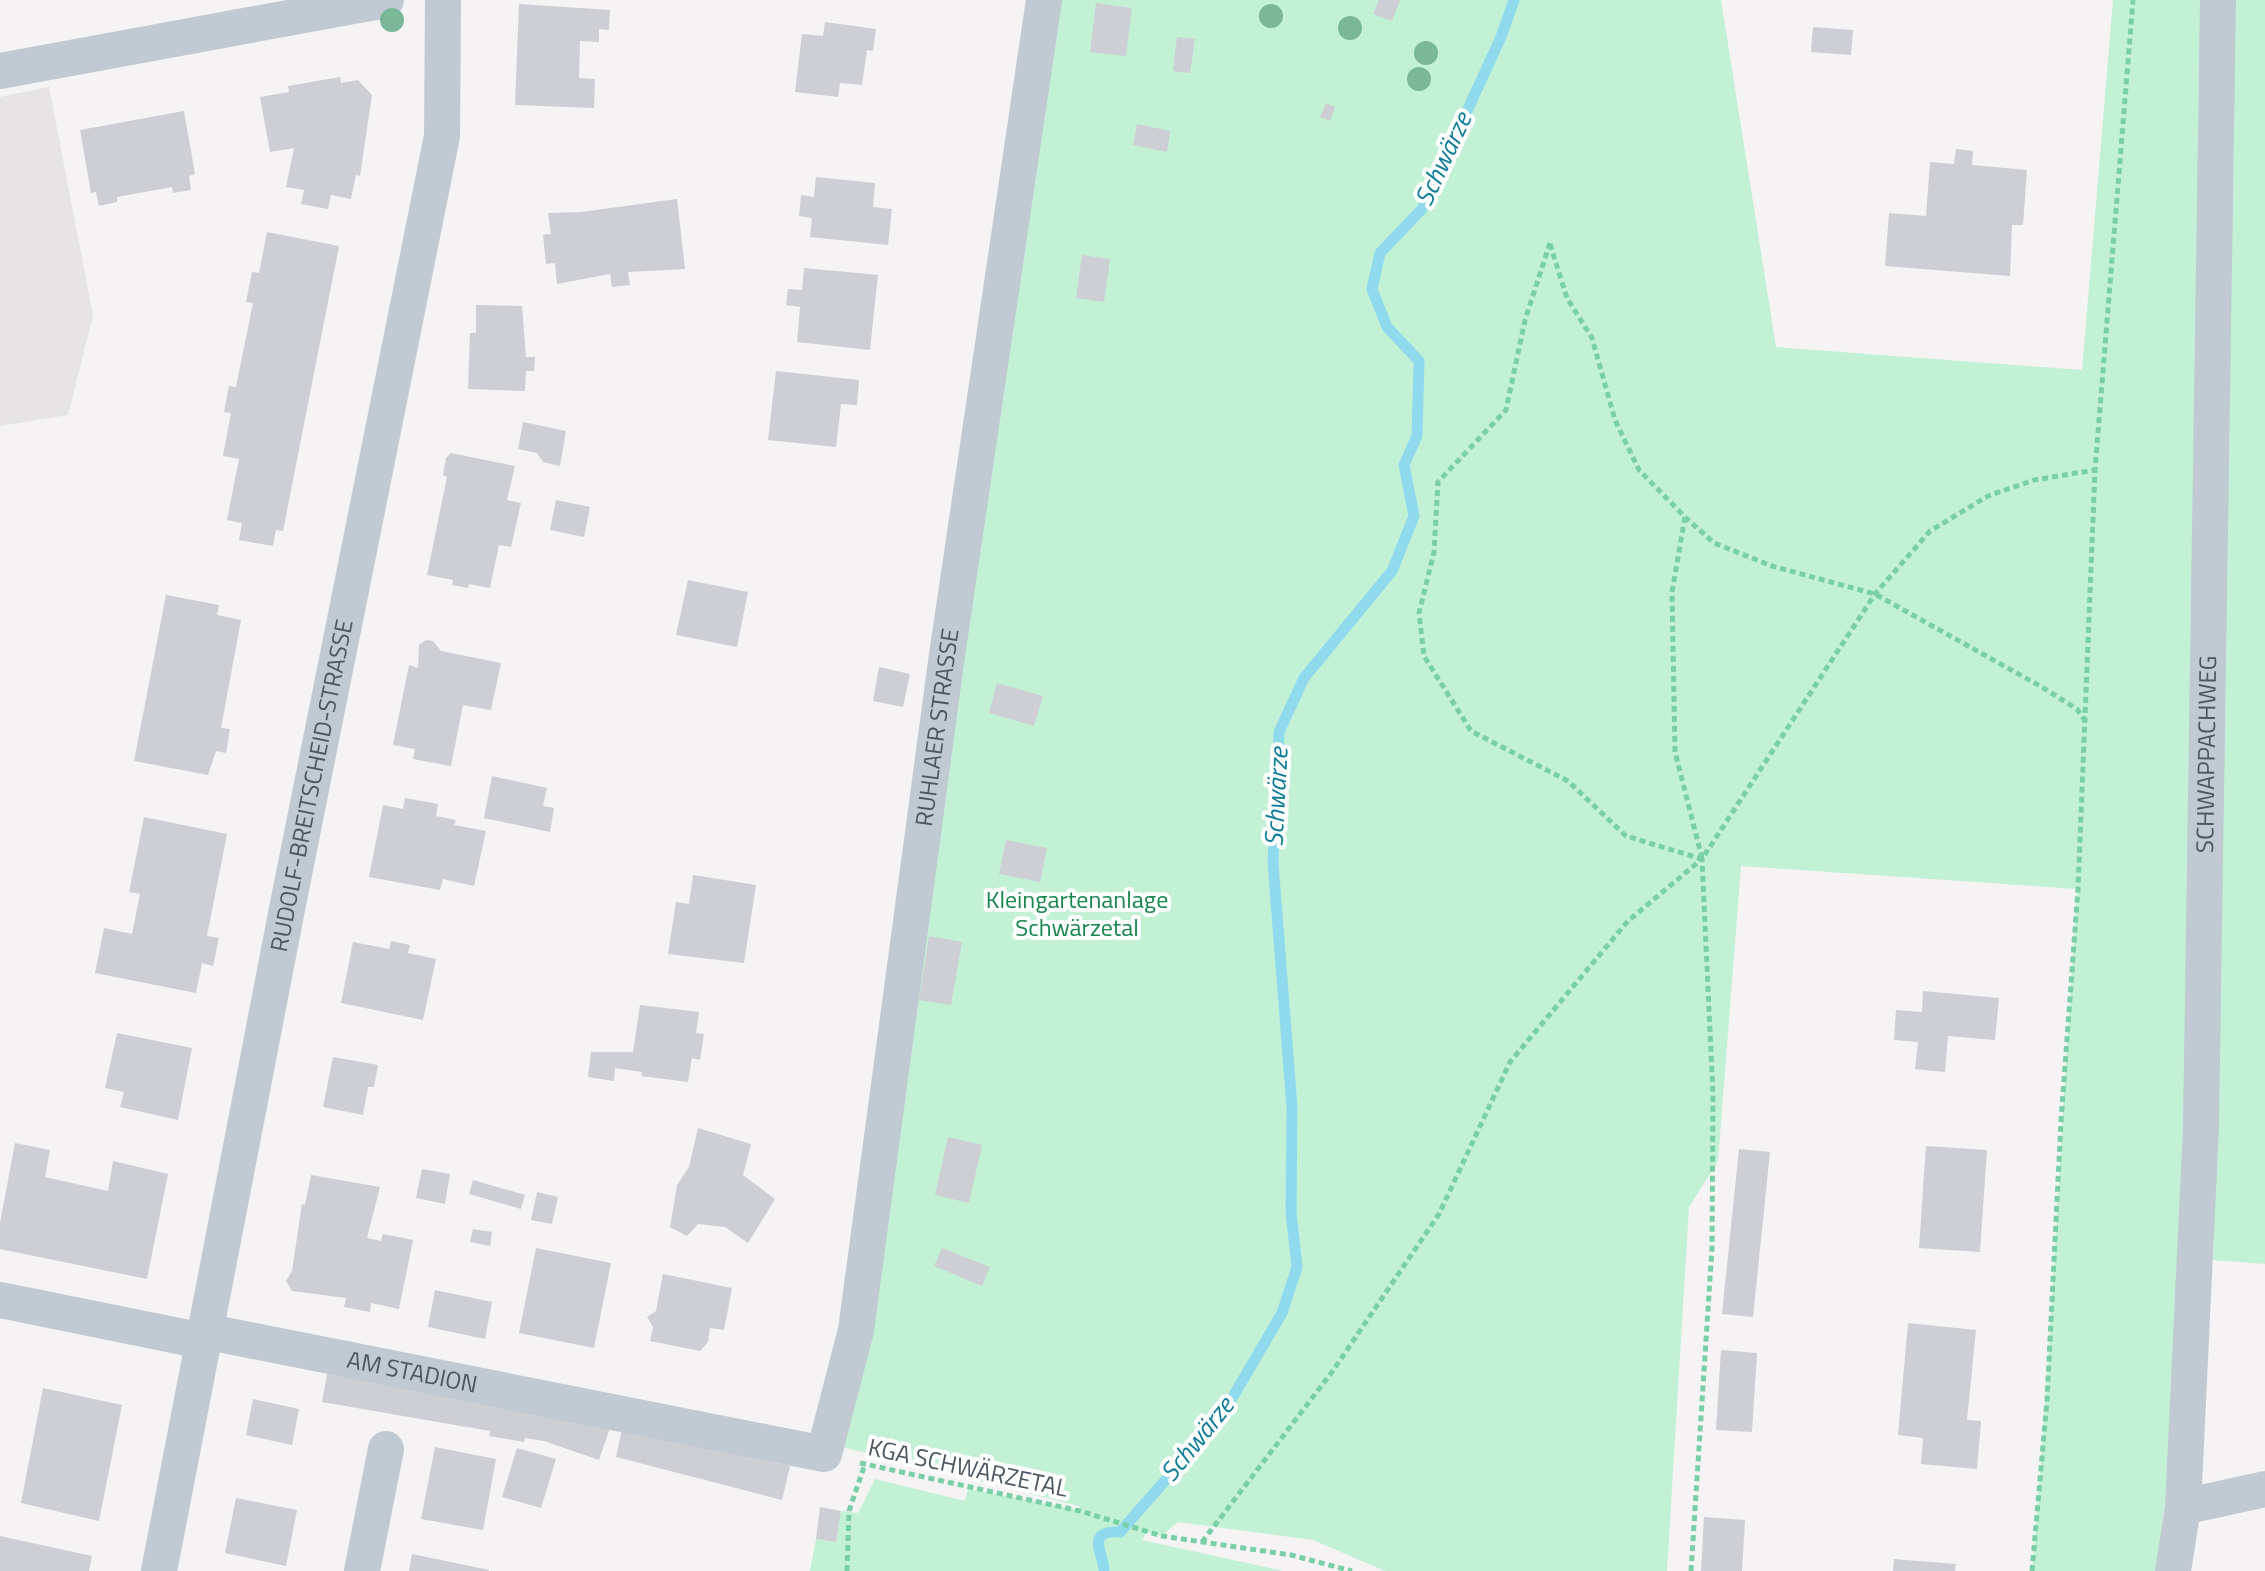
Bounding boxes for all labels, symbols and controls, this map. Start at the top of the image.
water label: Schwärze [1404,104,1482,212]
street label: RUDOLF-BREITSCHEID-STRASSE [260,616,362,955]
street label: RUHLAER STRASSE [905,626,968,828]
street label: SCHWAPPACHWEG [2186,655,2225,853]
water label: Schwärze [1253,745,1298,847]
park label: Kleingartenanlage Schwärzetal [986,881,1168,945]
street label: AM STADION [344,1341,481,1402]
water label: Schwärze [1150,1386,1244,1489]
street label: KGA SCHWÄRZETAL [865,1428,1072,1506]

